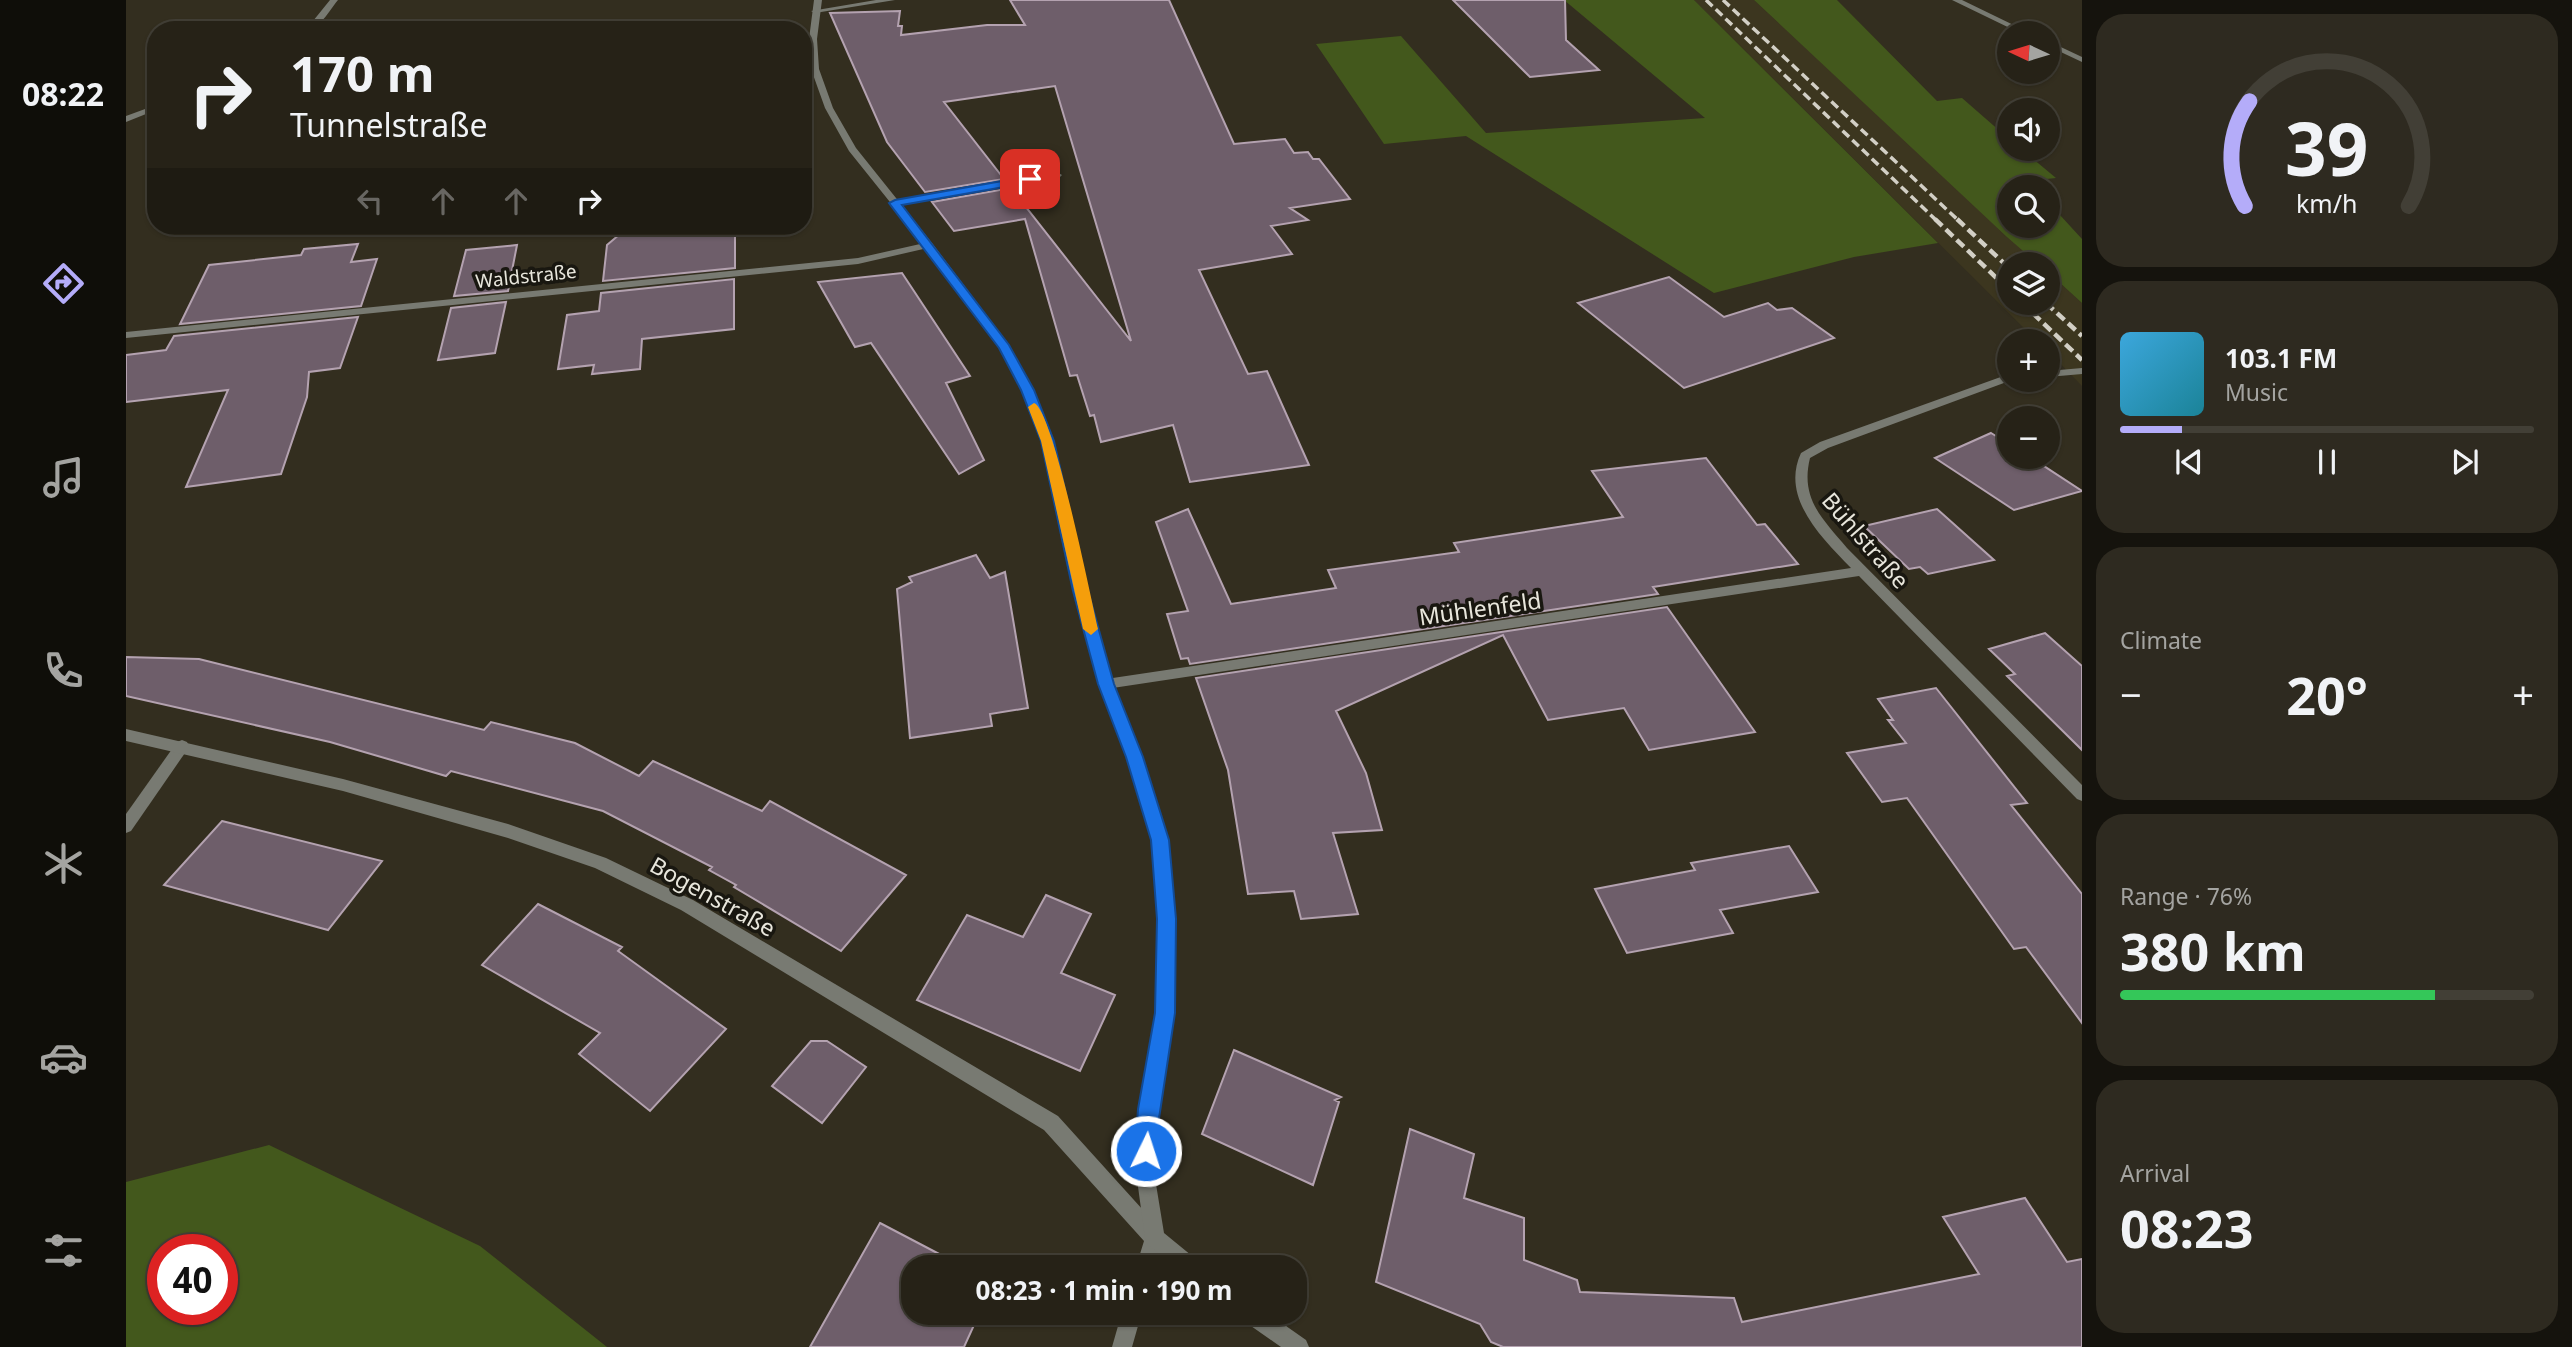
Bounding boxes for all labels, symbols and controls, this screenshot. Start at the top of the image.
north arrow [1997,21,2060,84]
map controls [1997,21,2060,469]
text: 170 m [290,40,435,106]
icon: right [175,49,266,140]
text: 08:22 [22,72,104,115]
button: sound [1997,98,2060,161]
text: 39 [2285,99,2369,198]
text: Tunnelstraße [290,103,487,146]
pin [1000,149,1060,209]
icon: arrive [1011,160,1049,198]
button: search [1997,175,2060,238]
icon: left [351,182,389,220]
icon: ahead [424,182,462,220]
icon: ahead [497,182,535,220]
icon: right [570,182,608,220]
text: km/h [2296,186,2358,220]
button: layers [1997,252,2060,315]
street label: Waldstraße [474,258,578,294]
icon: directions [39,259,88,308]
button: + [1997,329,2060,392]
text: 103.1 FM [2225,340,2337,376]
text: Music [2225,376,2288,408]
button: − [1997,406,2060,469]
icon: previous [2170,443,2208,481]
icon: pause [2308,443,2346,481]
icon: next [2446,443,2484,481]
icon: music [39,453,88,502]
street label: Bühlstraße [1815,485,1917,595]
street label: Mühlenfeld [1417,584,1543,632]
text: Climate [2120,624,2202,656]
icon: phone [39,646,88,695]
text: 20° [2286,659,2368,730]
text: − [2120,668,2142,720]
text: + [2512,668,2534,720]
icon: climate [39,839,88,888]
street label: Bogenstraße [644,848,782,944]
text: Range · 76% [2120,880,2252,912]
text: 380 km [2120,915,2306,986]
icon: car [39,1033,88,1082]
position arrow [1109,1114,1183,1188]
text: Arrival [2120,1157,2190,1189]
text: 08:23 [2120,1192,2254,1263]
icon: filters [39,1226,88,1275]
speed limit sign: 40 [147,1234,238,1325]
text: 08:23 · 1 min · 190 m [976,1272,1232,1308]

